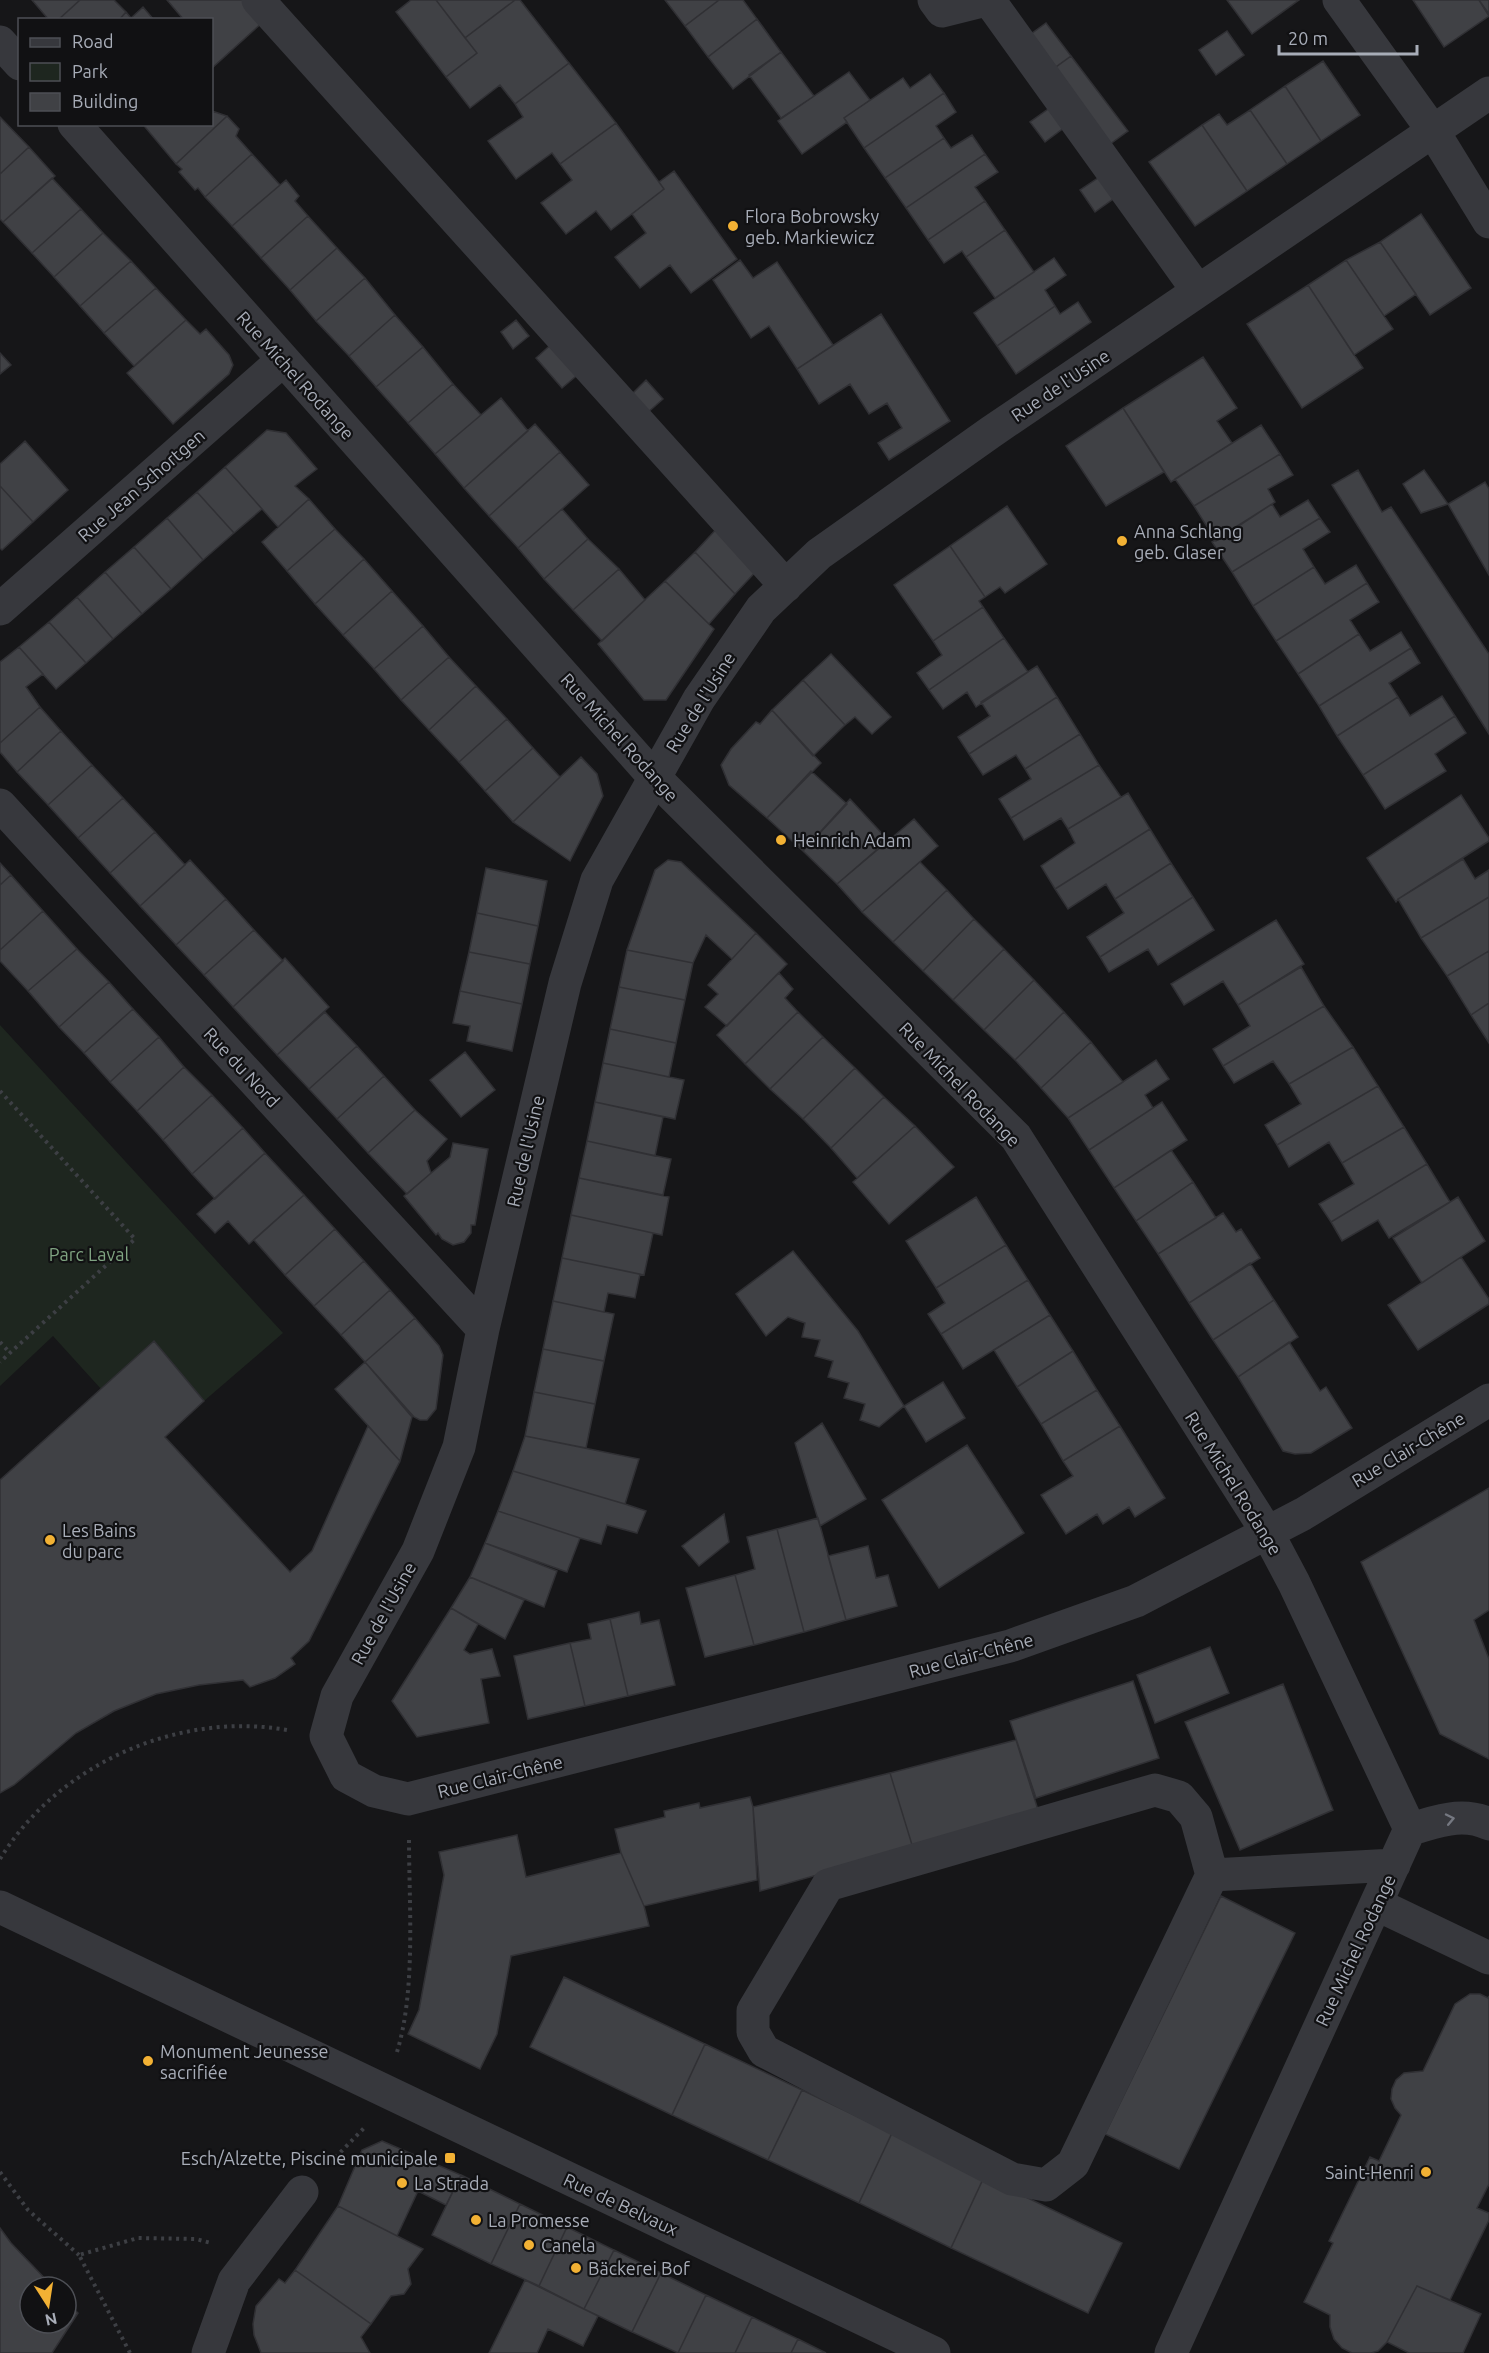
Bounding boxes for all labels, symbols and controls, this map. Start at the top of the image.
legend [18,18,213,126]
scale bar [1279,18,1417,56]
text: 20 m [1288,28,1328,48]
text: Road [72,31,114,51]
text: Park [72,61,108,81]
text: Building [72,91,138,111]
place label: Flora Bobrowsky geb. Markiewicz [745,206,880,247]
marker: Flora Bobrowsky geb. Markiewicz [726,219,740,233]
street label: Rue Michel Rodange [233,307,359,443]
street label: Rue de l'Usine [1007,345,1113,425]
street label: Rue Jean Schortgen [74,425,208,545]
place label: Anna Schlang geb. Glaser [1134,521,1242,562]
marker: Anna Schlang geb. Glaser [1115,534,1129,548]
street label: Rue de l'Usine [661,648,739,756]
street label: Rue Michel Rodange [557,669,683,805]
place label: Heinrich Adam [793,830,911,850]
marker: Heinrich Adam [774,833,788,847]
street label: Rue Michel Rodange [895,1018,1025,1150]
street label: Rue du Nord [200,1023,284,1111]
street label: Rue de l'Usine [502,1093,548,1209]
park label: Parc Laval [49,1244,129,1264]
street label: Rue Clair-Chêne [1348,1407,1468,1491]
street label: Rue Michel Rodange [1182,1408,1286,1558]
place label: Les Bains du parc [62,1520,136,1561]
marker: Les Bains du parc [43,1533,57,1547]
street label: Rue de l'Usine [347,1558,419,1668]
street label: Rue Clair-Chêne [907,1629,1035,1681]
street label: Rue Clair-Chêne [435,1751,565,1801]
one-way arrow [1444,1813,1454,1826]
street label: Rue Michel Rodange [1311,1871,1399,2029]
place label: Monument Jeunesse sacrifiée [160,2041,329,2082]
marker: Monument Jeunesse sacrifiée [141,2054,155,2068]
place label: Esch/Alzette, Piscine municipale [181,2148,438,2168]
marker: Esch/Alzette, Piscine municipale [443,2151,457,2165]
place label: Saint-Henri [1325,2162,1414,2182]
marker: Saint-Henri [1419,2165,1433,2179]
street label: Rue de Belvaux [561,2169,681,2239]
place label: La Strada [414,2173,489,2193]
marker: La Strada [395,2176,409,2190]
place label: La Promesse [488,2210,590,2230]
marker: La Promesse [469,2213,483,2227]
place label: Canela [541,2235,596,2255]
marker: Canela [522,2238,536,2252]
place label: Bäckerei Bof [588,2258,690,2278]
marker: Bäckerei Bof [569,2261,583,2275]
north arrow [18,2275,78,2335]
text: N [43,2310,59,2330]

